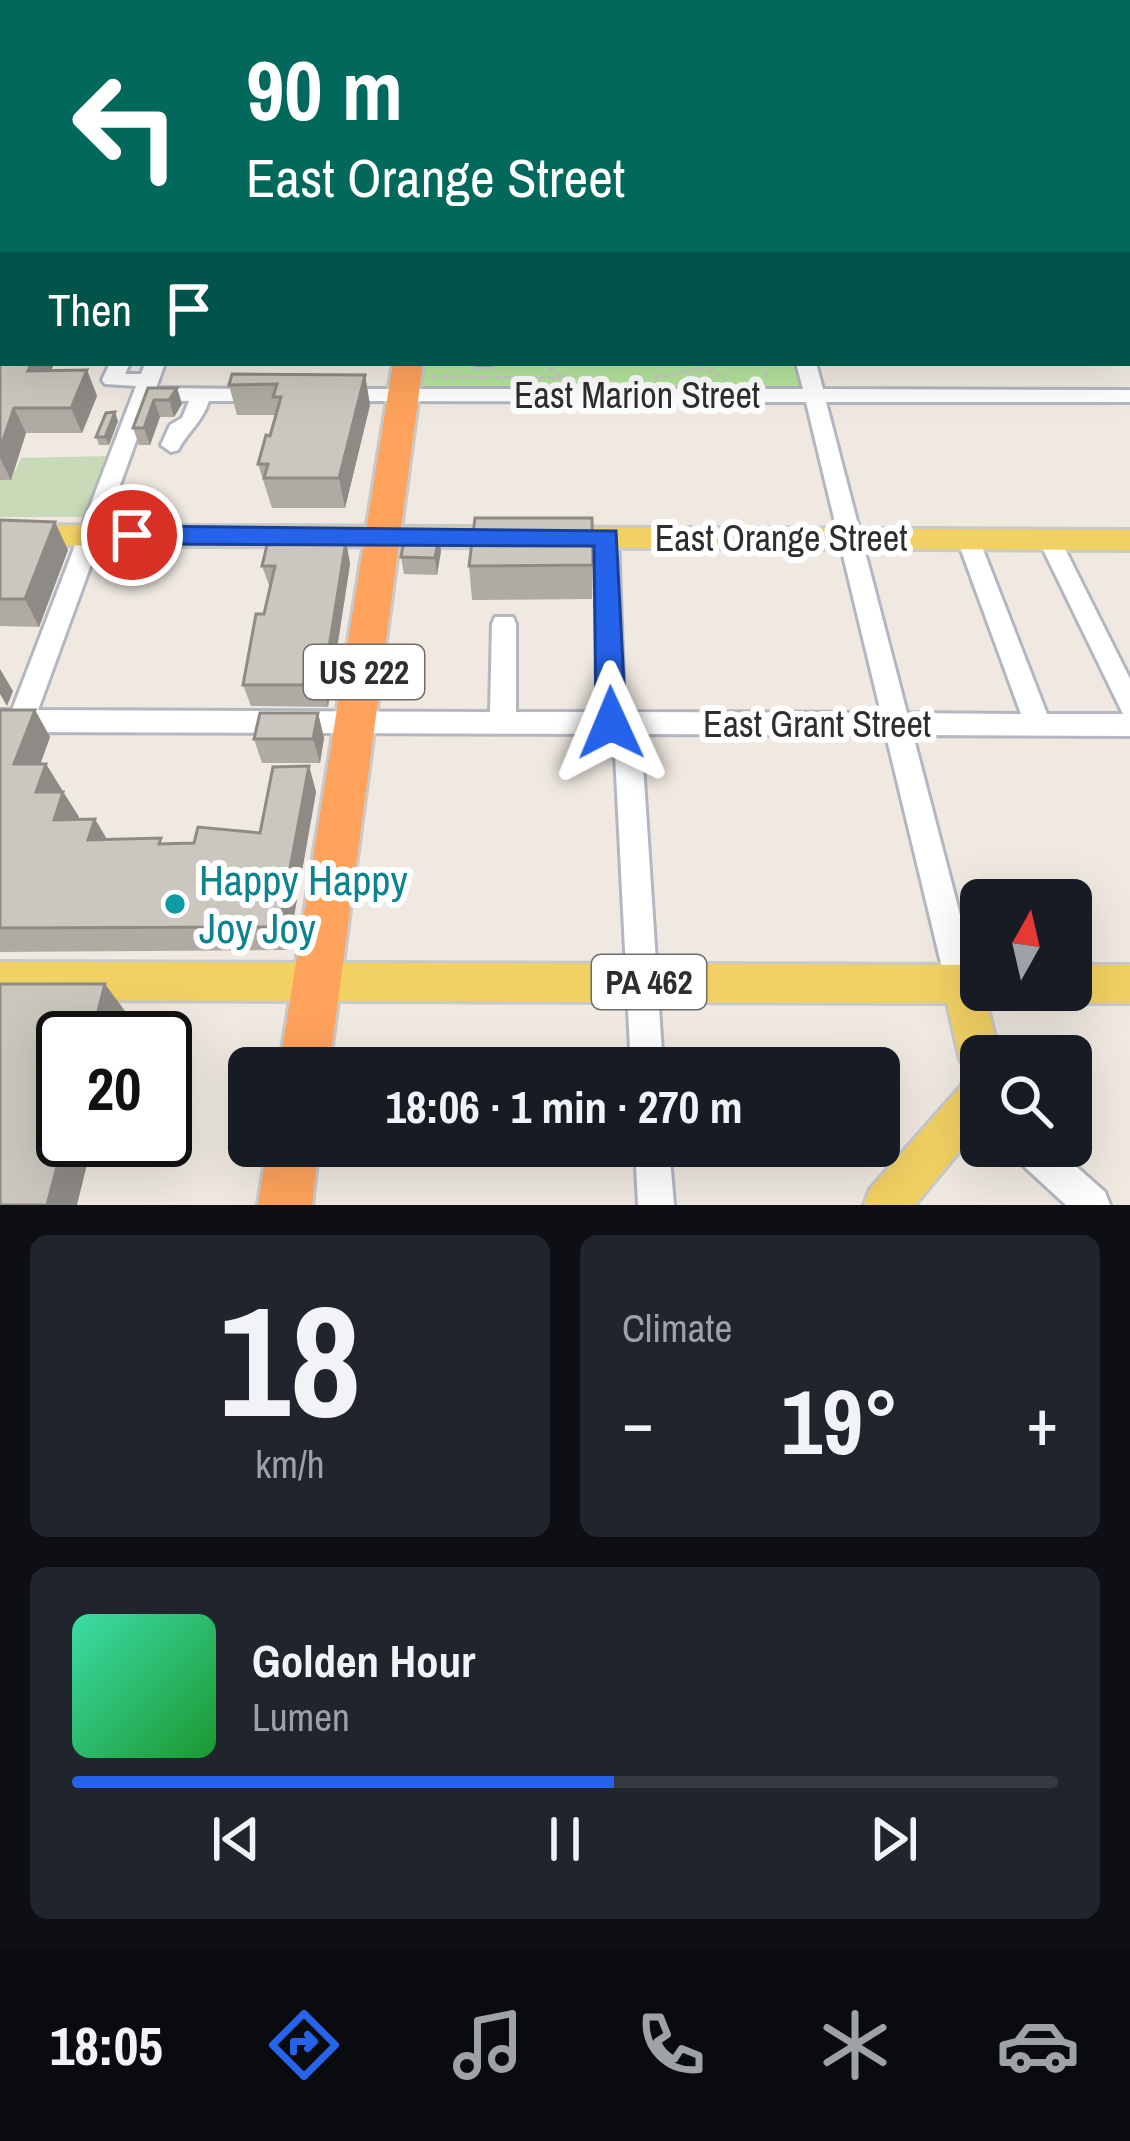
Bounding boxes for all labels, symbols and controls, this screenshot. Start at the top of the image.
text: 90 m [246,33,403,146]
icon: left [48,48,204,204]
text: East Orange Street [246,141,625,214]
icon: arrive [156,276,222,342]
text: Then [48,279,132,340]
street label: East Marion Street [514,371,760,419]
pin [81,484,183,586]
icon: arrive [99,502,165,568]
street label: East Orange Street [655,514,907,562]
road number: US 222 [304,645,424,699]
position arrow [548,660,674,786]
street label: East Grant Street [703,700,931,748]
place label: Happy Happy Joy Joy [199,852,408,956]
north arrow [960,879,1092,1011]
map controls [960,879,1092,1167]
marker: Happy Happy Joy Joy [162,891,188,917]
road number: PA 462 [592,955,706,1009]
speed limit sign: 20 [36,1011,192,1167]
button: search [960,1035,1092,1167]
text: 18:06 · 1 min · 270 m [386,1076,742,1137]
text: 18 [219,1255,361,1465]
text: Climate [622,1302,732,1354]
text: 19° [781,1361,899,1482]
text: − [622,1377,654,1466]
text: + [1026,1377,1058,1466]
text: km/h [255,1438,325,1490]
text: Golden Hour [252,1630,475,1691]
text: Lumen [252,1691,350,1743]
icon: previous [203,1806,269,1872]
icon: pause [532,1806,598,1872]
icon: next [861,1806,927,1872]
icon: directions [262,2003,346,2087]
icon: music [446,2003,530,2087]
icon: phone [629,2003,713,2087]
icon: climate [813,2003,897,2087]
icon: car [996,2003,1080,2087]
text: 18:05 [50,2009,163,2082]

